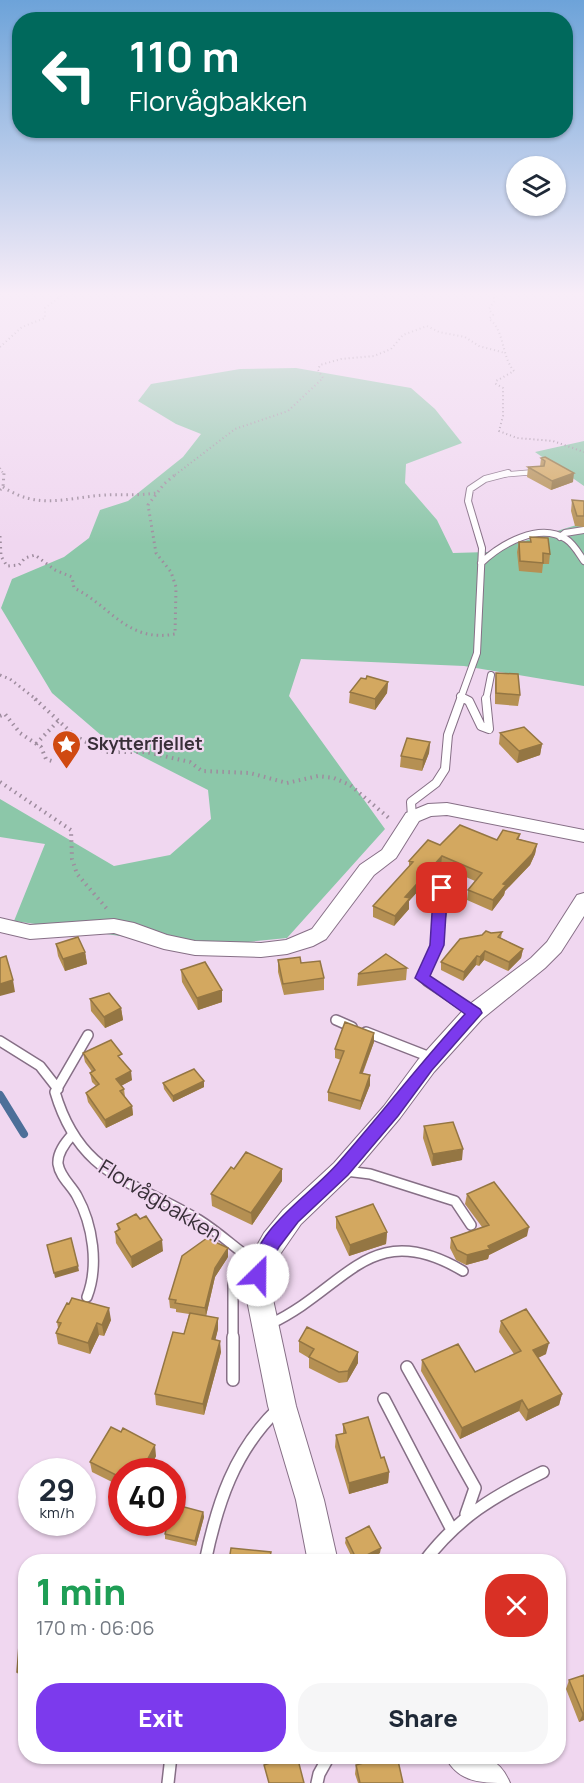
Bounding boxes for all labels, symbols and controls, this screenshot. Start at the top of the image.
text: 110 m [129,27,240,85]
icon: left [30,36,108,114]
text: Florvågbakken [129,82,307,119]
map controls [506,156,566,216]
button: layers [506,156,566,216]
place icon: Skytterfjellet [50,728,82,770]
place label: Skytterfjellet [87,731,203,755]
pin [416,862,467,913]
icon: arrive [425,871,458,904]
street label: Florvågbakken [94,1152,227,1248]
position arrow [226,1243,290,1307]
speed limit sign: 40 [108,1458,186,1536]
text: 29 [39,1469,75,1510]
text: km/h [40,1502,74,1523]
text: 1 min [36,1567,126,1616]
button: close [485,1574,548,1637]
text: 170 m · 06:06 [36,1614,155,1641]
button: Exit [36,1683,286,1752]
button: Share [298,1683,548,1752]

